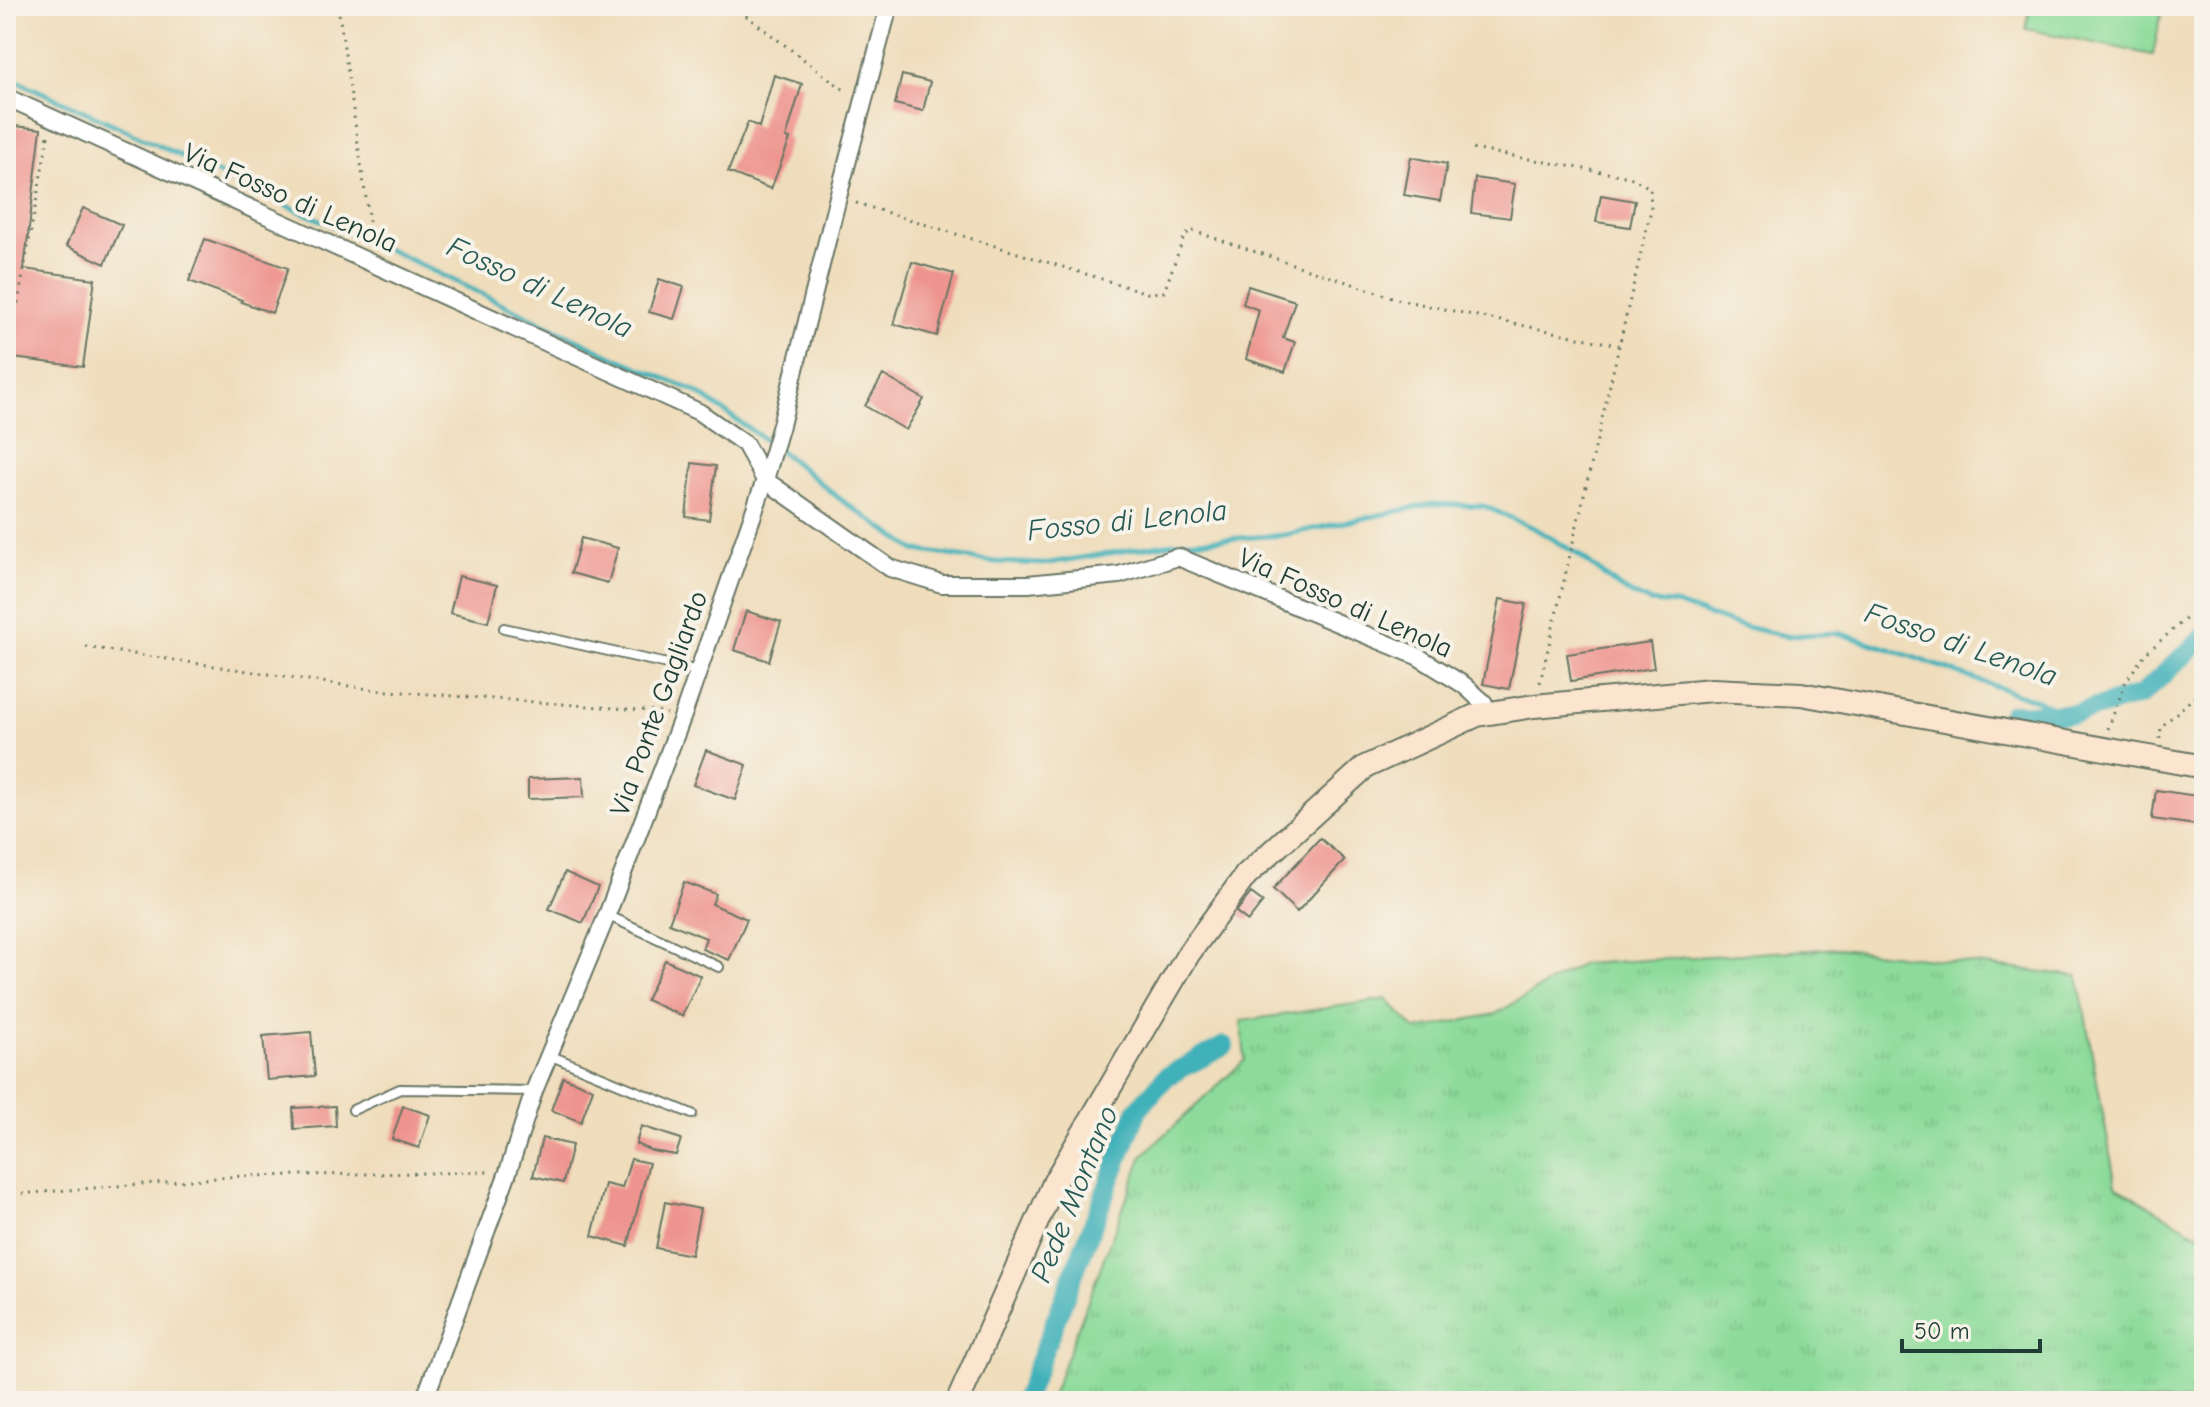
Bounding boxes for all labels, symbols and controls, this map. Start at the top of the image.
street label: Via Fosso di Lenola [179,136,402,259]
water label: Fosso di Lenola [441,229,638,346]
water label: Fosso di Lenola [1025,493,1229,548]
street label: Via Fosso di Lenola [1234,541,1457,664]
street label: Via Ponte Gagliardo [603,587,714,820]
water label: Fosso di Lenola [1860,595,2062,694]
water label: Pede Montano [1023,1101,1126,1287]
scale bar [1902,1303,2040,1353]
text: 50 m [1914,1317,1970,1345]

